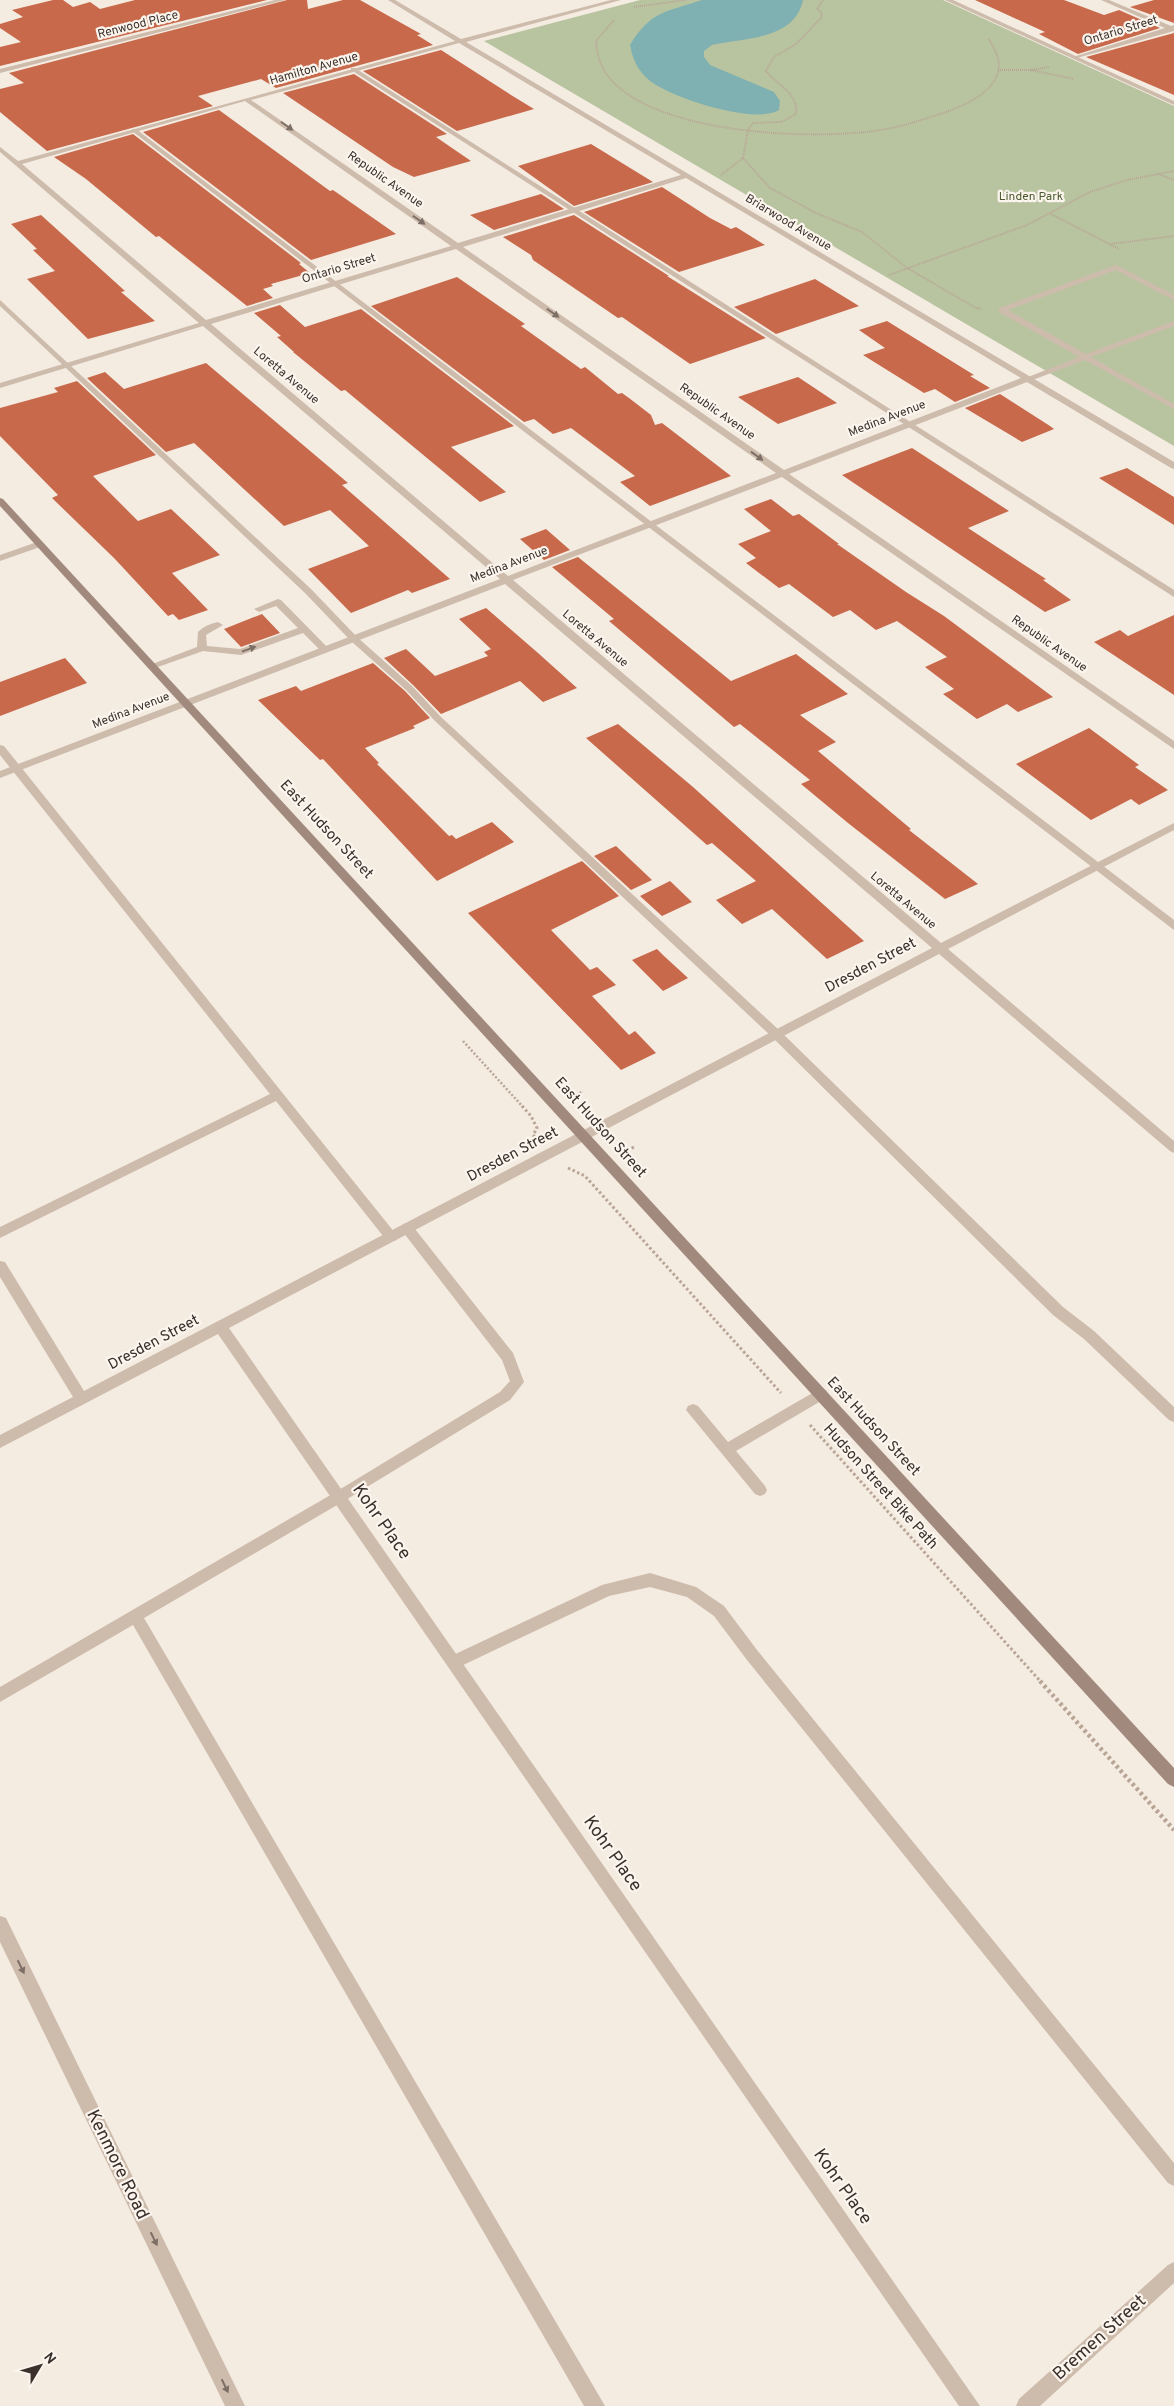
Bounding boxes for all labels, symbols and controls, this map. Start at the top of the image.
street label: Renwood Place [96,7,180,43]
street label: Ontario Street [1082,12,1160,50]
street label: Hamilton Avenue [268,49,360,89]
one-way arrow [280,121,293,131]
street label: Republic Avenue [344,148,426,212]
park label: Linden Park [999,189,1063,205]
street label: Briarwood Avenue [742,191,834,255]
one-way arrow [413,215,426,225]
street label: Ontario Street [300,250,378,288]
one-way arrow [546,308,559,318]
street label: Loretta Avenue [250,344,322,408]
street label: Republic Avenue [676,380,758,444]
street label: Medina Avenue [846,397,928,441]
one-way arrow [751,451,764,461]
street label: Medina Avenue [468,543,550,587]
street label: Loretta Avenue [559,607,631,671]
street label: Republic Avenue [1008,612,1090,676]
one-way arrow [242,645,257,652]
street label: Medina Avenue [90,689,172,733]
street label: East Hudson Street [275,776,377,884]
street label: Loretta Avenue [867,869,939,933]
street label: Dresden Street [822,934,920,998]
street label: East Hudson Street [550,1074,650,1182]
street label: Dresden Street [464,1123,562,1187]
street label: Dresden Street [105,1311,203,1375]
street label: East Hudson Street [822,1373,924,1481]
street label: Hudson Street Bike Path [819,1420,941,1554]
street label: Kohr Place [346,1479,416,1565]
street label: Kohr Place [577,1811,647,1897]
one-way arrow [17,1960,26,1975]
street label: Kenmore Road [81,2106,153,2224]
street label: Kohr Place [807,2144,877,2230]
one-way arrow [150,2232,158,2247]
street label: Bremen Street [1049,2290,1151,2386]
north arrow [15,2341,65,2391]
text: N [39,2350,59,2368]
one-way arrow [221,2378,229,2393]

